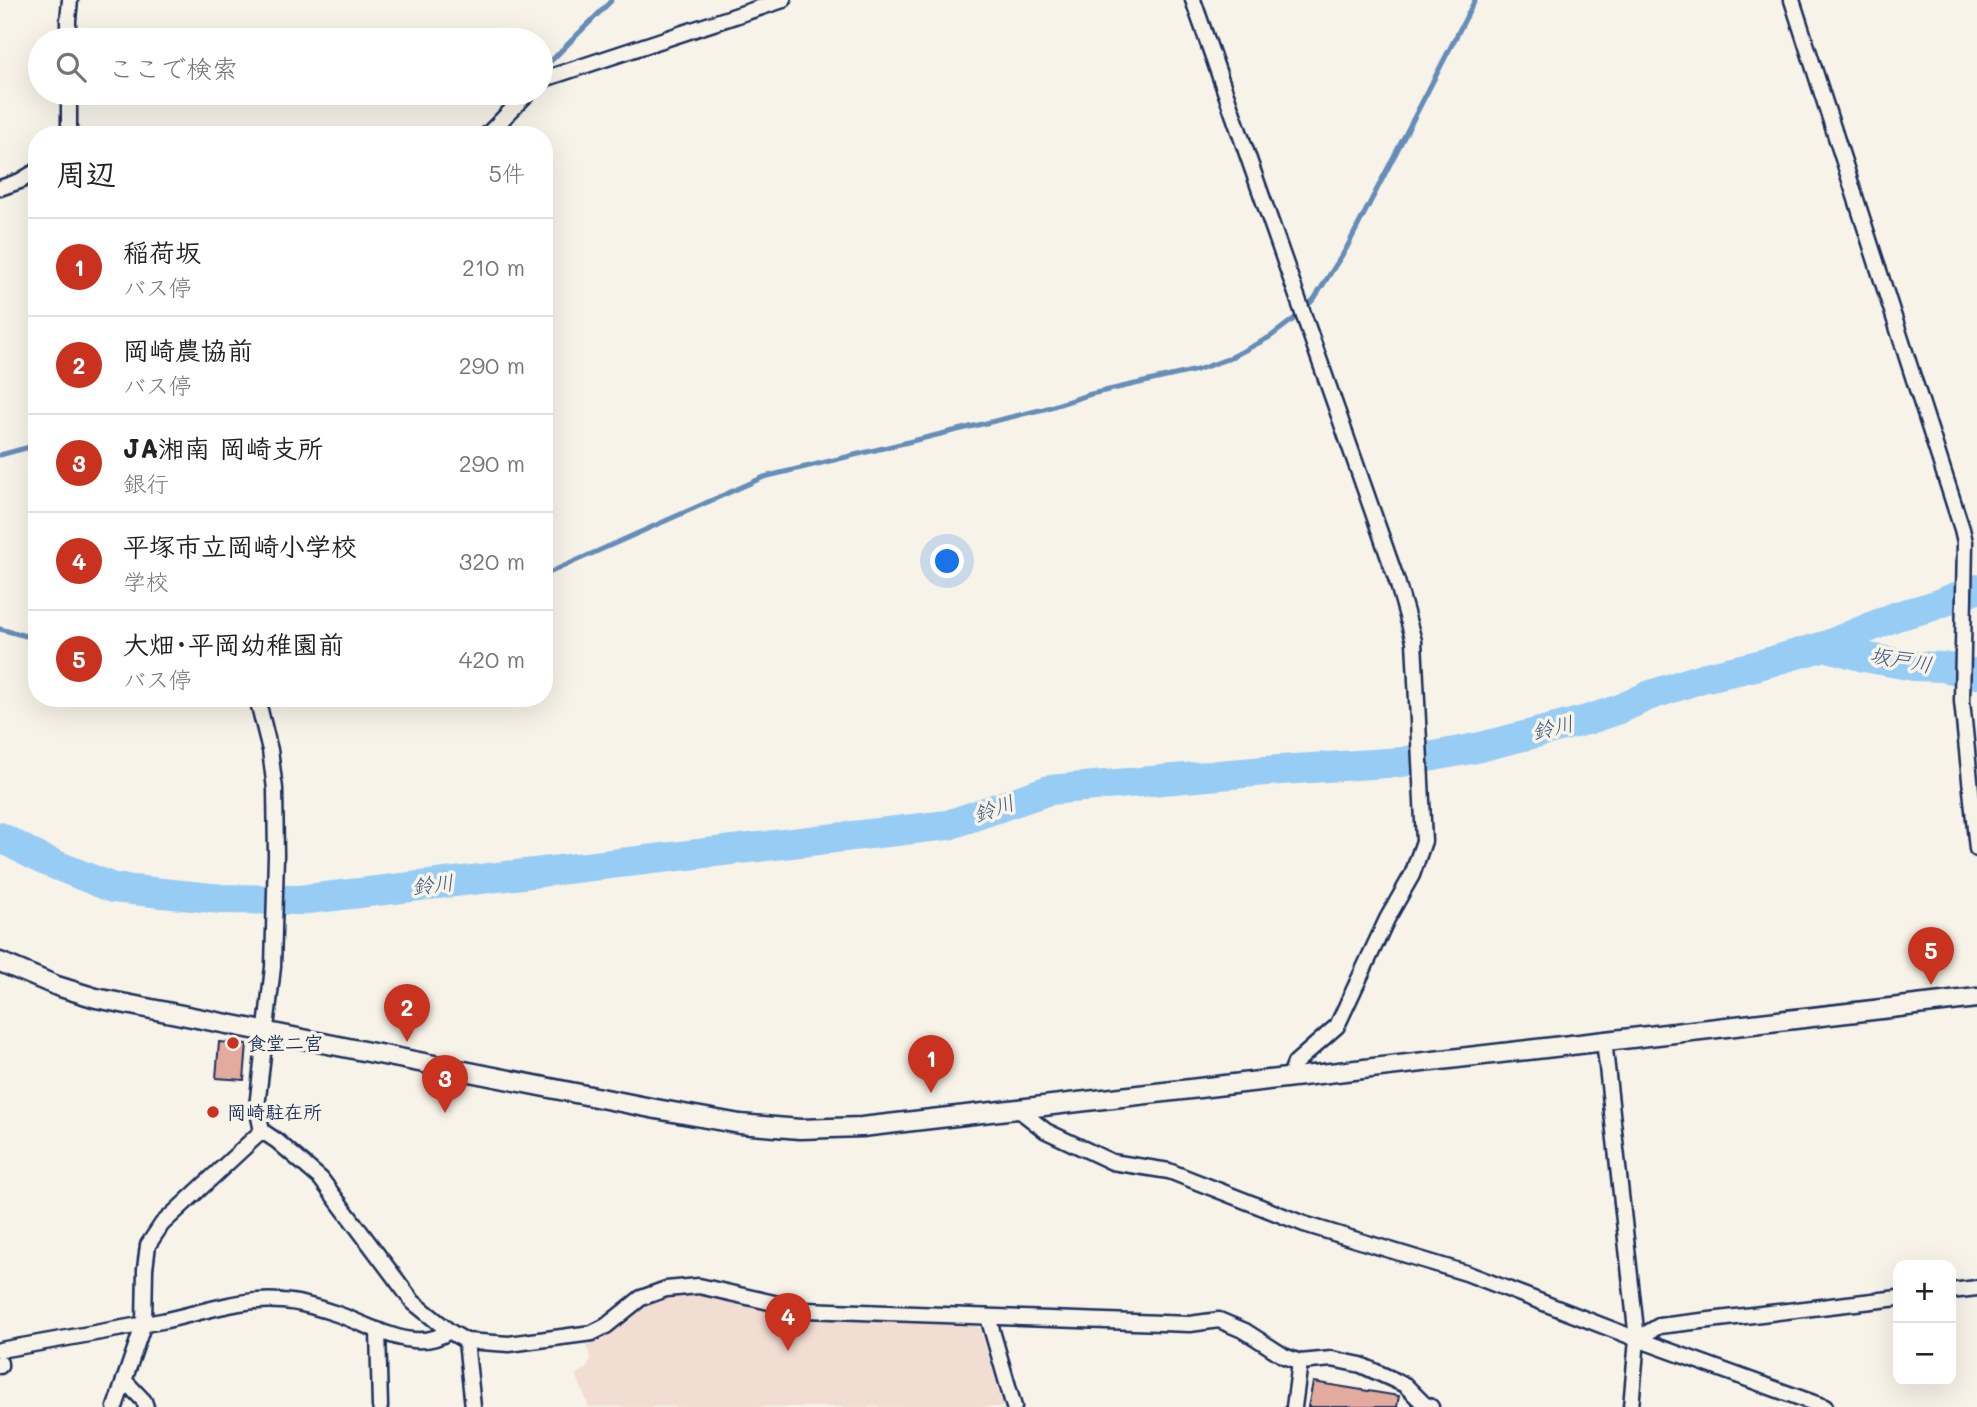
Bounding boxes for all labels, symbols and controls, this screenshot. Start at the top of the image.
search box [28,28,553,105]
icon: search [52,48,90,86]
text: ここで検索 [108,51,238,85]
text: 周辺 [56,153,116,193]
text: 5件 [489,158,525,188]
text: 稲荷坂 [123,235,201,269]
text: 1 [74,252,84,282]
text: 210 m [462,252,525,282]
text: バス停 [123,272,192,302]
text: 岡崎農協前 [123,333,253,367]
text: 2 [73,350,85,380]
text: 290 m [459,350,525,380]
text: バス停 [123,370,192,400]
text: JA湘南 岡崎支所 [123,431,324,465]
text: 3 [72,448,86,478]
text: 290 m [459,448,525,478]
text: 銀行 [123,468,169,498]
text: 平塚市立岡崎小学校 [123,529,357,563]
your location [930,544,964,578]
text: 4 [72,546,86,576]
text: 320 m [459,546,525,576]
text: 学校 [123,566,169,596]
text: 大畑･平岡幼稚園前 [123,627,344,661]
water label: 坂戸川 [1868,640,1935,677]
text: 5 [72,644,86,674]
text: 420 m [459,644,525,674]
text: バス停 [123,664,192,694]
water label: 鈴川 [1529,709,1576,744]
water label: 鈴川 [969,788,1018,827]
water label: 鈴川 [410,868,455,899]
pin: 5 [1908,927,1954,985]
pin: 2 [384,984,430,1042]
place label: 食堂二宮 [247,1030,323,1055]
marker: 食堂二宮 [225,1035,241,1051]
pin: 1 [908,1035,954,1093]
pin: 3 [422,1055,468,1113]
place label: 岡崎駐在所 [227,1099,322,1124]
marker: 岡崎駐在所 [205,1104,221,1120]
map controls [1893,1260,1956,1386]
button: + [1893,1260,1956,1323]
pin: 4 [765,1293,811,1351]
button: − [1893,1323,1956,1386]

